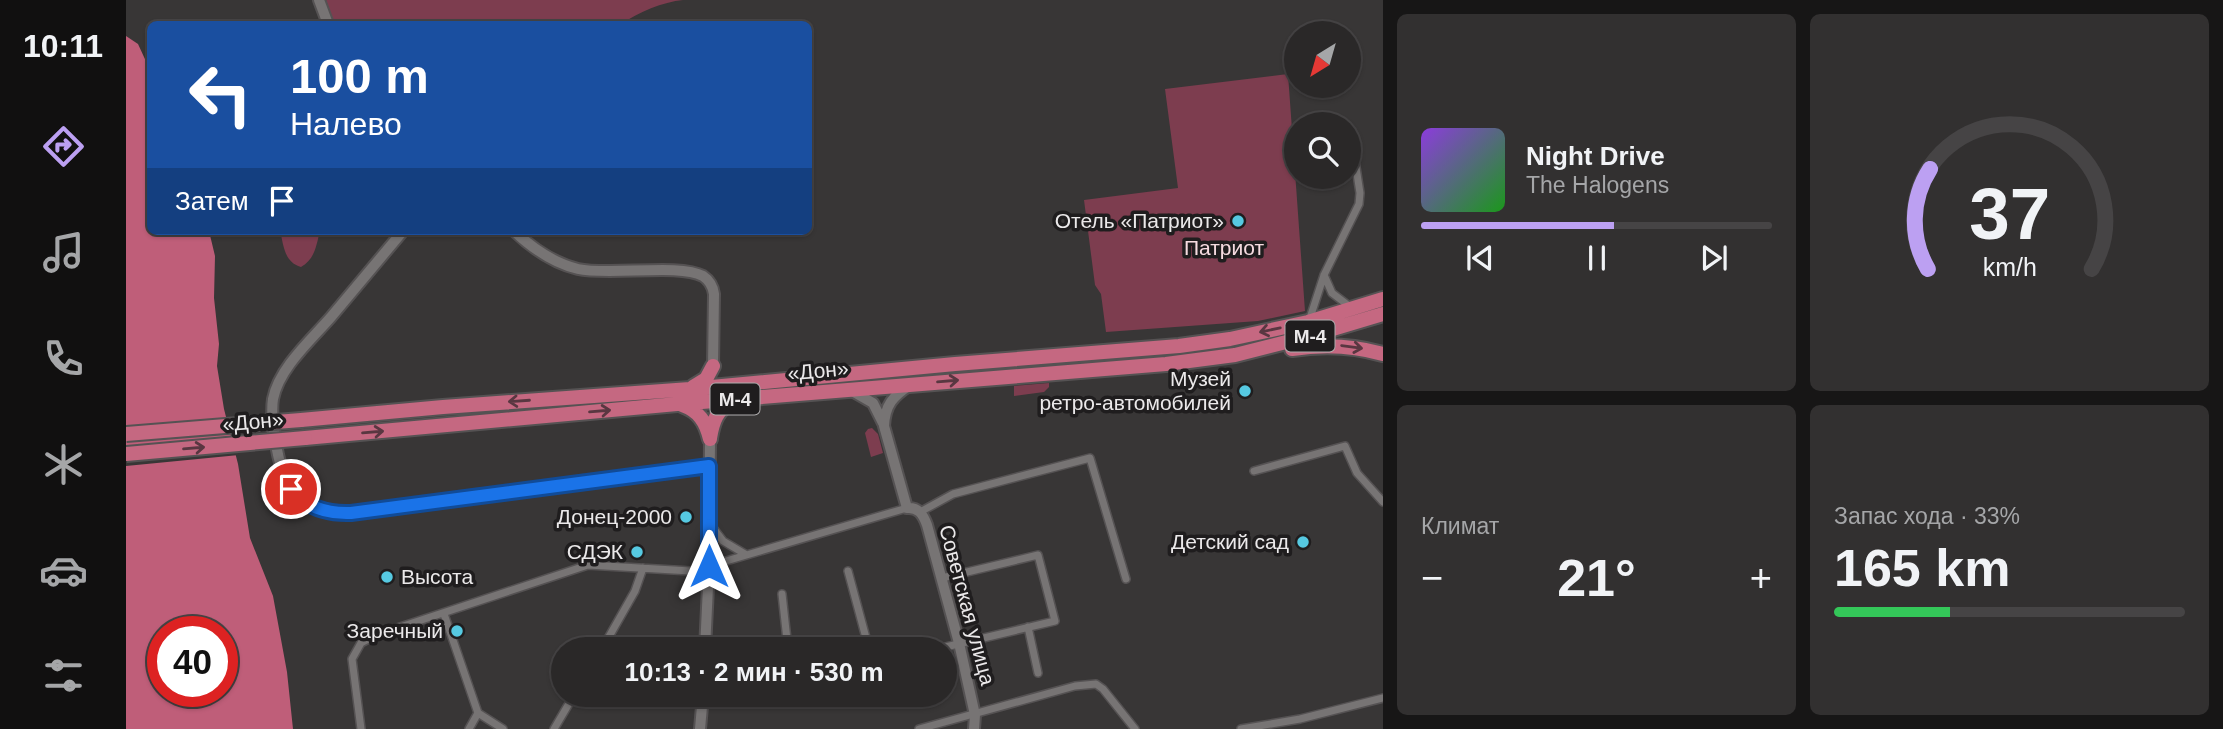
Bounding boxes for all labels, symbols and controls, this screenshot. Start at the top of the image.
north arrow [1284,21,1362,98]
map controls [1284,21,1361,189]
text: 10:11 [23,28,103,64]
icon: left [175,49,266,140]
text: 100 m [290,49,429,103]
text: Налево [290,106,402,142]
button: search [1284,112,1361,189]
icon: directions [39,122,88,171]
text: Night Drive [1526,141,1665,171]
text: The Halogens [1526,172,1669,198]
text: 37 [1969,173,2050,254]
icon: arrive [263,182,301,220]
text: Затем [175,186,249,216]
place label: Отель «Патриот» [1055,209,1224,232]
marker: Отель «Патриот» [1230,213,1246,229]
icon: music [39,228,88,277]
park label: Патриот [1184,236,1264,259]
icon: previous [1461,239,1499,277]
icon: pause [1578,239,1616,277]
icon: next [1695,239,1733,277]
text: km/h [1982,253,2037,281]
road number: М-4 [1286,320,1334,352]
one-way arrow [1259,324,1282,338]
icon: phone [39,334,88,383]
one-way arrow [1340,341,1363,354]
street label: «Дон» [787,356,849,385]
place label: Музей ретро-автомобилей [1039,367,1231,414]
one-way arrow [936,374,959,387]
marker: Музей ретро-автомобилей [1237,383,1253,399]
road number: М-4 [710,384,760,414]
one-way arrow [509,395,531,408]
one-way arrow [588,404,610,417]
street label: «Дон» [222,407,284,436]
one-way arrow [361,425,384,438]
icon: climate [39,440,88,489]
one-way arrow [182,441,205,454]
pin [261,459,321,519]
icon: arrive [272,470,310,508]
text: Запас хода · 33% [1834,503,2020,529]
place label: Донец-2000 [557,505,672,528]
marker: Донец-2000 [678,509,694,525]
text: Климат [1421,513,1499,539]
street label: Советская улица [935,522,1000,688]
position arrow [672,529,746,603]
place label: Детский сад [1171,530,1289,553]
marker: Детский сад [1295,534,1311,550]
text: 165 km [1834,539,2010,597]
place label: СДЭК [567,540,624,563]
marker: СДЭК [629,544,645,560]
icon: car [39,546,88,595]
text: 21° [1557,549,1636,607]
text: − [1421,557,1443,599]
text: + [1750,557,1772,599]
place label: Высота [401,565,473,588]
marker: Высота [379,569,395,585]
speed limit sign: 40 [147,616,238,707]
place label: Заречный [347,619,443,642]
marker: Заречный [449,623,465,639]
icon: filters [39,651,88,700]
text: 10:13 · 2 мин · 530 m [624,657,884,687]

